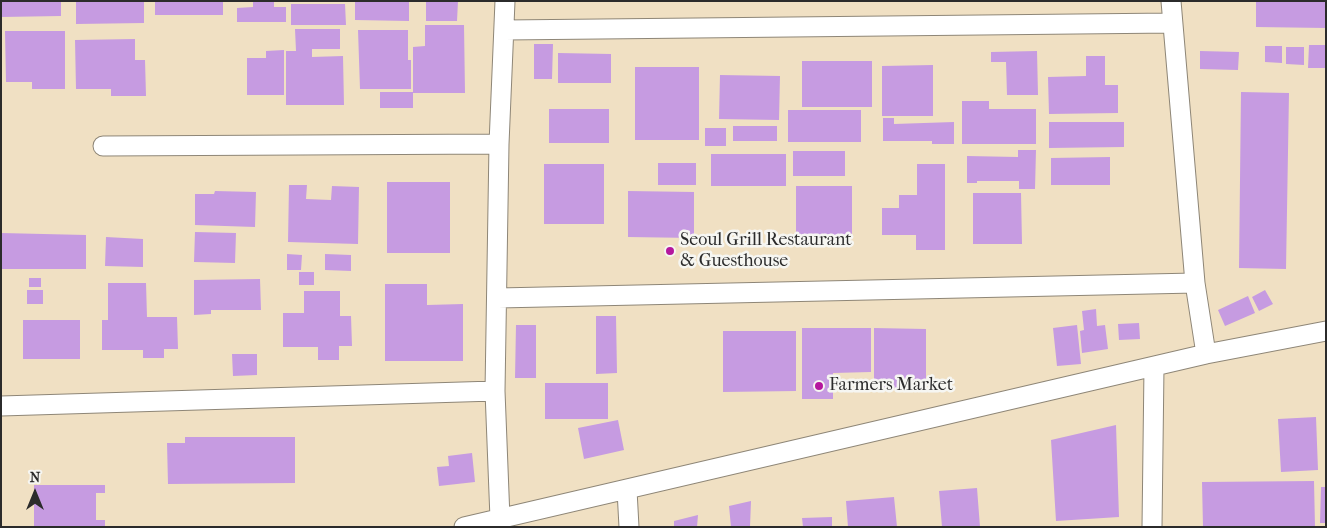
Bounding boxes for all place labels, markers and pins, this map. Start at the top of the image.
place label: Seoul Grill Restaurant & Guesthouse [680,230,852,272]
marker: Seoul Grill Restaurant & Guesthouse [664,245,676,257]
place label: Farmers Market [829,375,953,397]
marker: Farmers Market [813,380,825,392]

